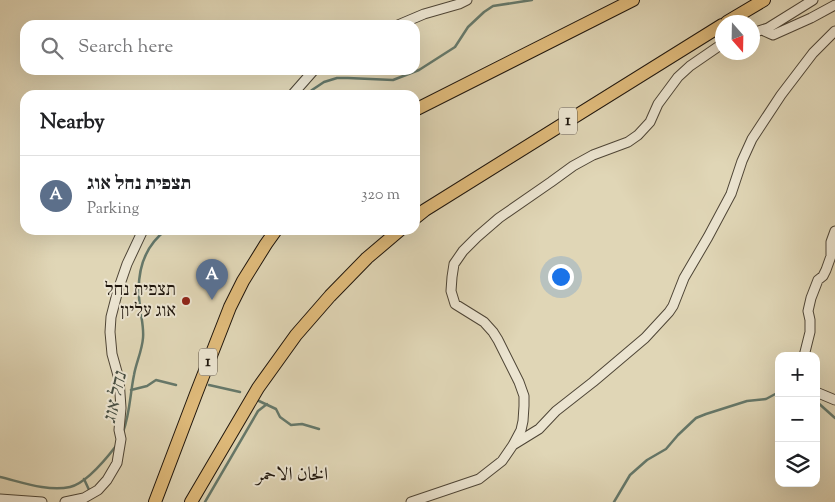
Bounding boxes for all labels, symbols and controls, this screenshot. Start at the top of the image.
north arrow [715,15,760,60]
search box [20,20,420,75]
icon: search [38,34,66,62]
text: Search here [78,34,173,61]
text: Nearby [40,108,105,138]
road number: 1 [559,108,577,134]
text: תצפית נחל אוג [87,171,191,198]
text: A [50,184,63,207]
text: 320 m [361,184,400,207]
text: Parking [87,198,139,221]
pin: A [196,259,228,300]
your location [548,264,574,290]
place label: תצפית נחל אוג עליון [105,278,176,325]
marker: תצפית נחל אוג עליון [180,295,192,307]
road number: 1 [199,348,217,376]
map controls [775,352,820,487]
button: + [775,352,820,397]
water label: נחל אוג [97,368,135,426]
button: − [775,397,820,442]
button: layers [775,442,820,487]
district label: الخان الاحمر [254,462,328,489]

